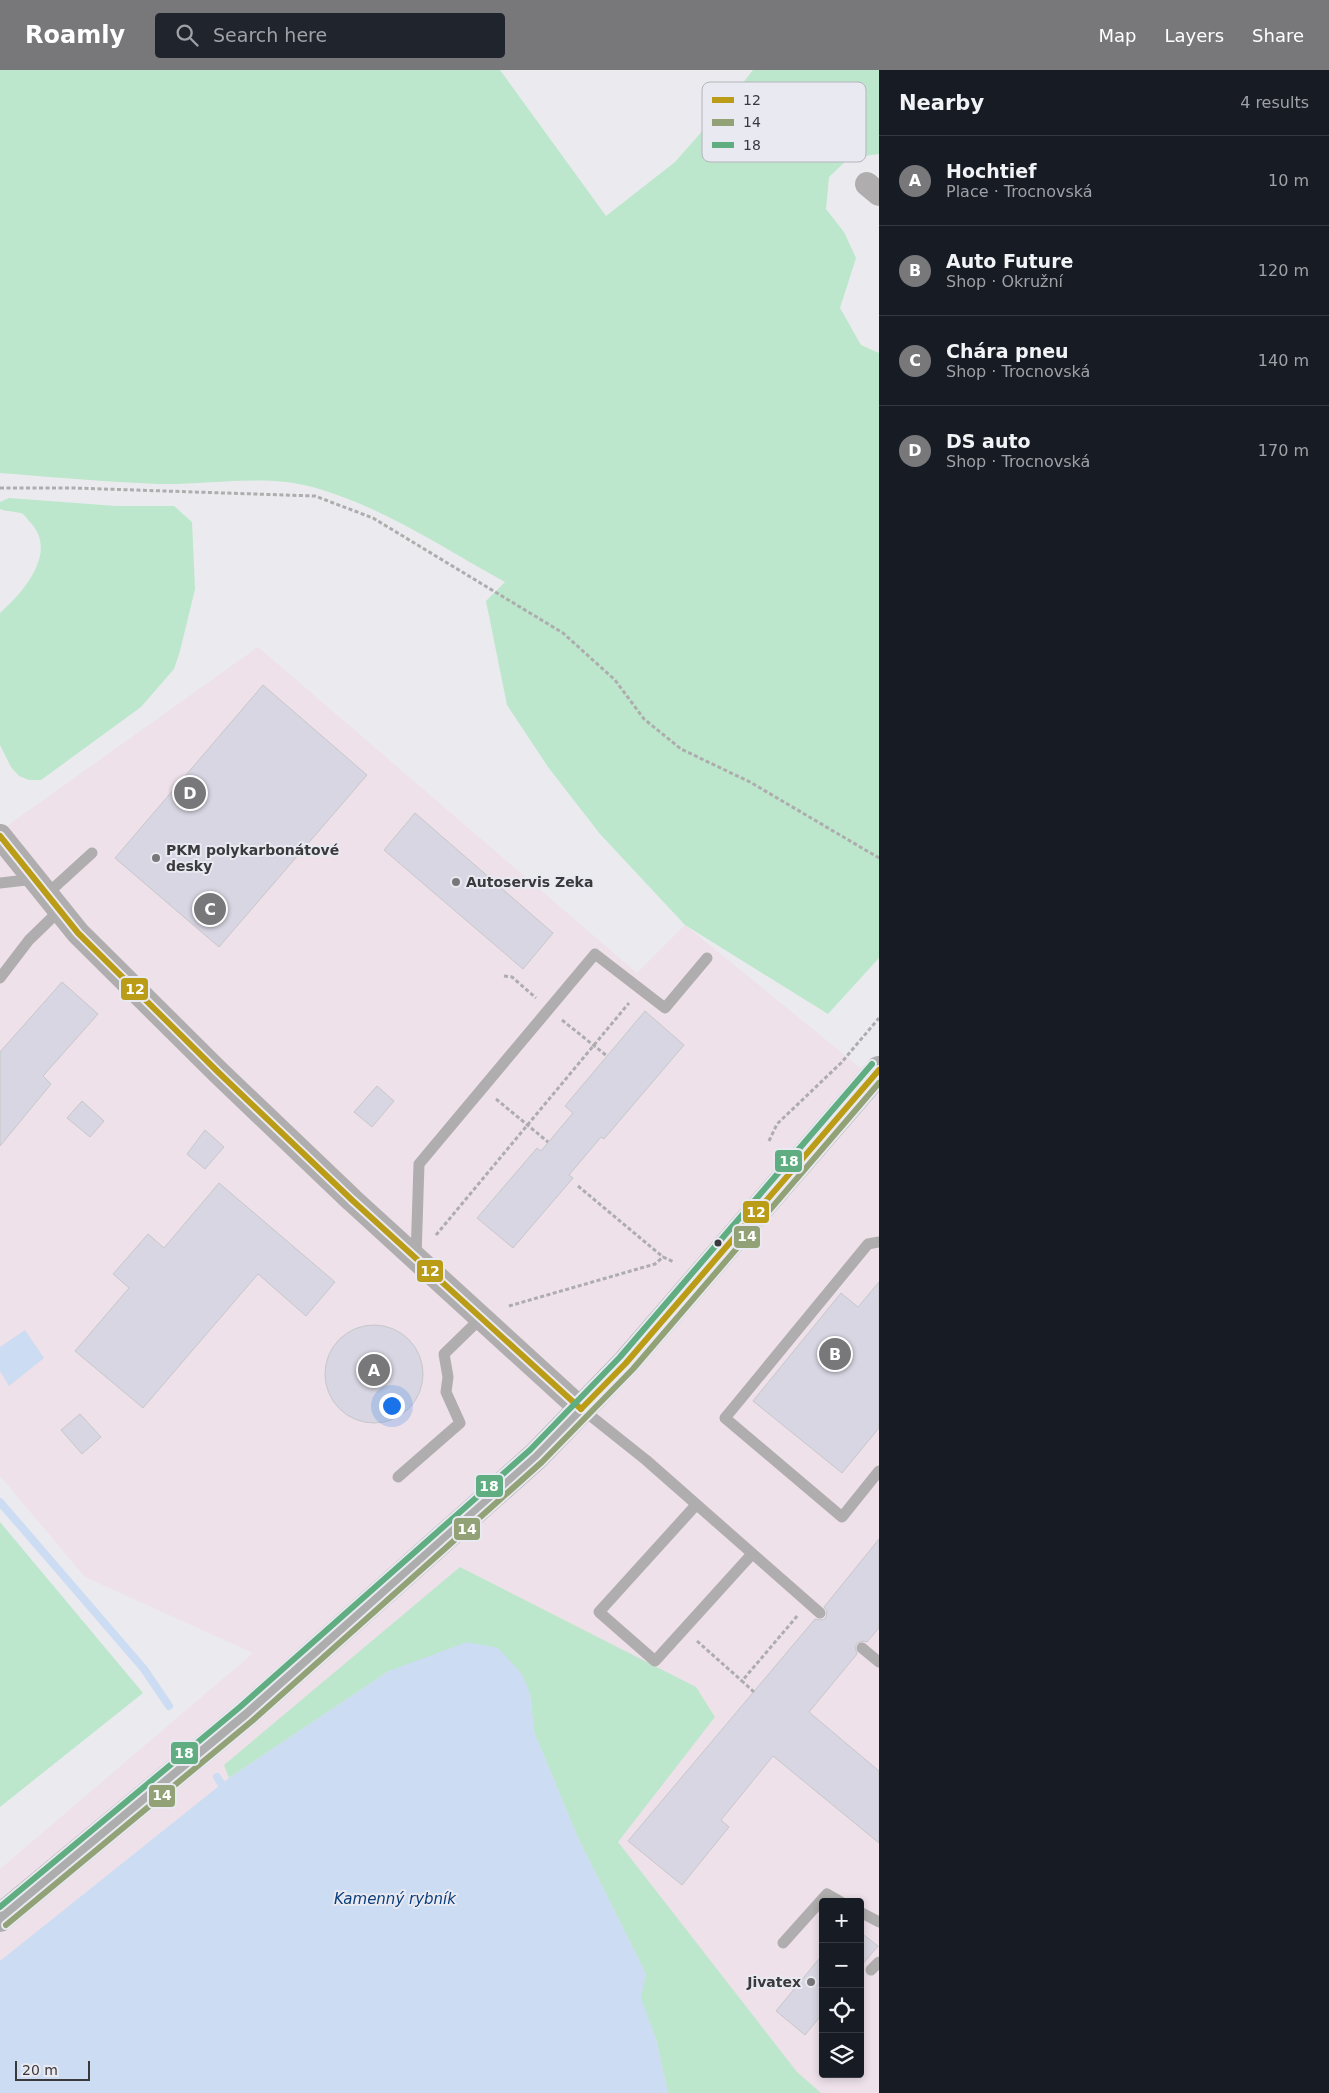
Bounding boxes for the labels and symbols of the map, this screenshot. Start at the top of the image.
legend [702,82,866,162]
text: 12 [743,92,761,108]
text: 14 [743,114,761,130]
text: 18 [743,137,761,153]
pin: D [174,774,206,812]
place label: PKM polykarbonátové desky [166,842,339,874]
marker: PKM polykarbonátové desky [150,852,162,864]
place label: Autoservis Zeka [466,874,593,890]
marker: Autoservis Zeka [450,876,462,888]
pin: C [194,890,226,928]
line badge: 12 [120,977,149,1001]
text: 12 [125,981,145,997]
line badge: 18 [774,1149,803,1173]
text: 18 [779,1153,799,1169]
line badge: 12 [742,1200,770,1224]
text: 12 [746,1204,766,1220]
line badge: 14 [733,1225,761,1249]
text: 14 [737,1228,757,1244]
unlabelled marker [713,1238,723,1248]
line badge: 12 [416,1259,444,1283]
text: 12 [420,1263,440,1279]
pin: B [819,1335,851,1373]
pin: A [358,1351,390,1389]
your location [379,1393,405,1419]
line badge: 18 [475,1474,504,1498]
text: 18 [479,1478,499,1494]
line badge: 14 [453,1517,481,1541]
text: 14 [457,1521,477,1537]
line badge: 18 [170,1741,199,1765]
text: 18 [174,1745,194,1761]
line badge: 14 [148,1784,176,1808]
text: 14 [152,1787,172,1803]
water label: Kamenný rybník [334,1890,457,1908]
place label: Jivatex [746,1974,801,1990]
marker: Jivatex [805,1976,817,1988]
scale bar [15,2058,90,2081]

